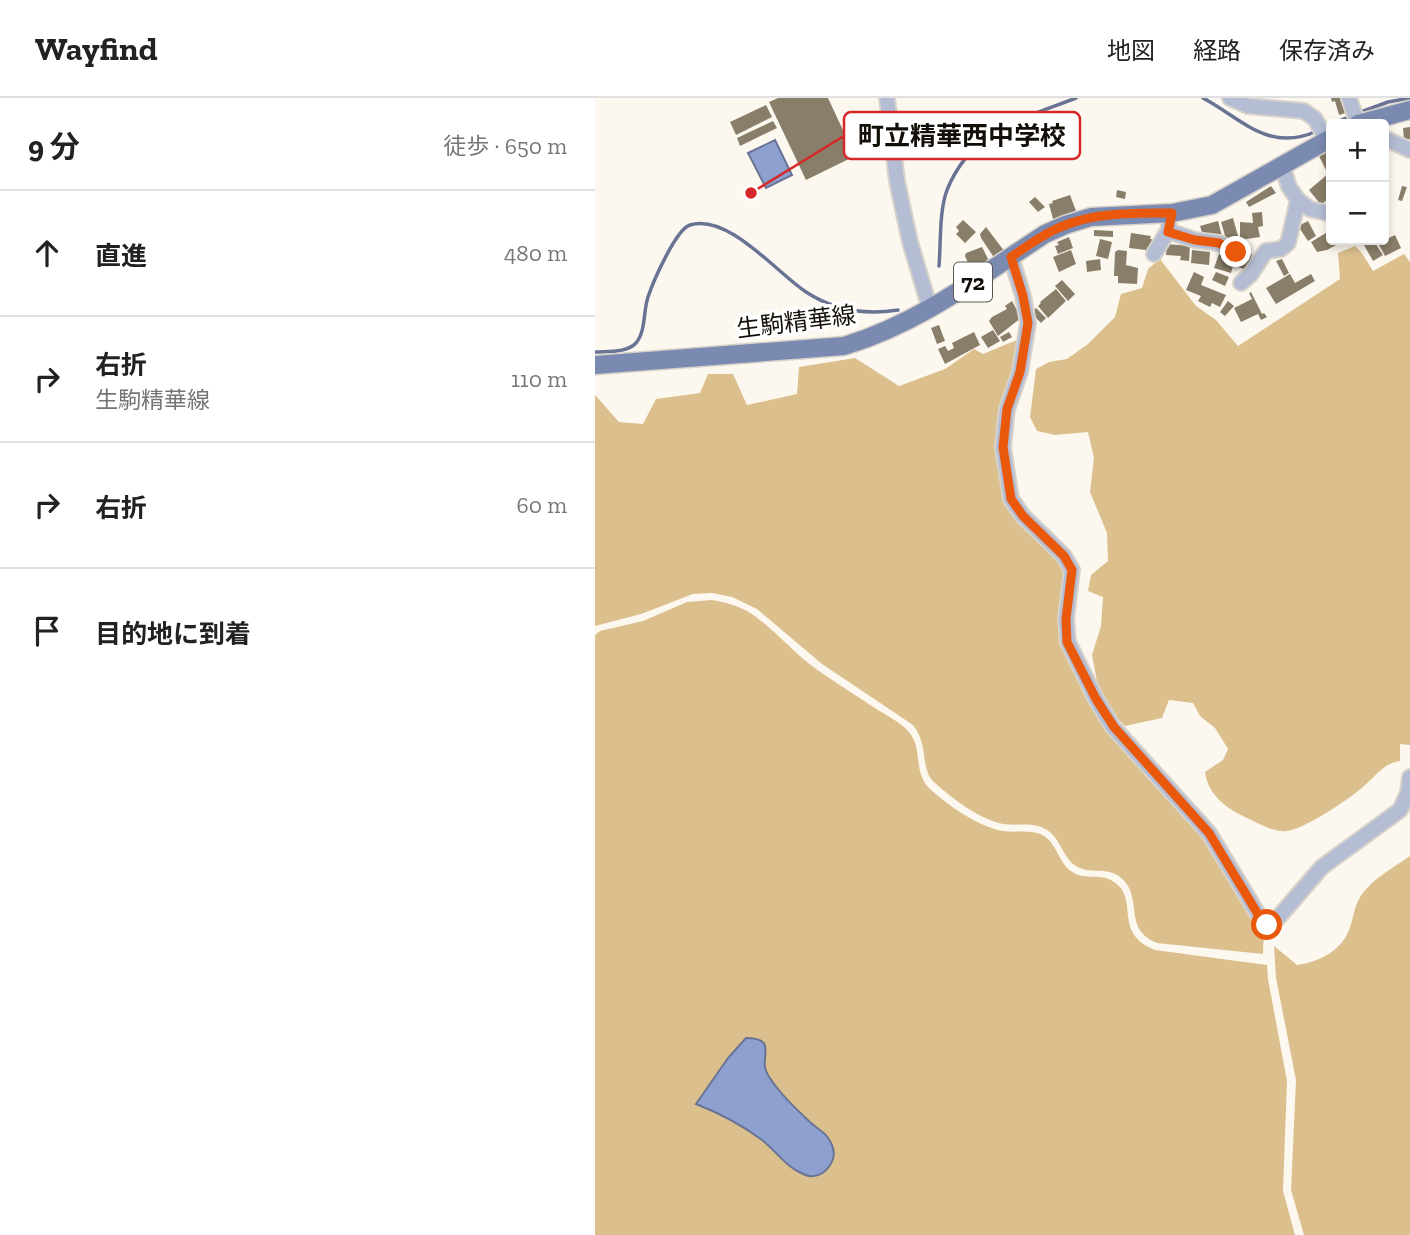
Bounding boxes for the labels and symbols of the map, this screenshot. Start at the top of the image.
callout: 町立精華西中学校 [844,112,1080,159]
text: 町立精華西中学校 [858,120,1066,152]
route end [1220,236,1251,267]
road number: 72 [954,262,992,302]
street label: 生駒精華線 [735,300,857,343]
route start [1251,909,1282,940]

